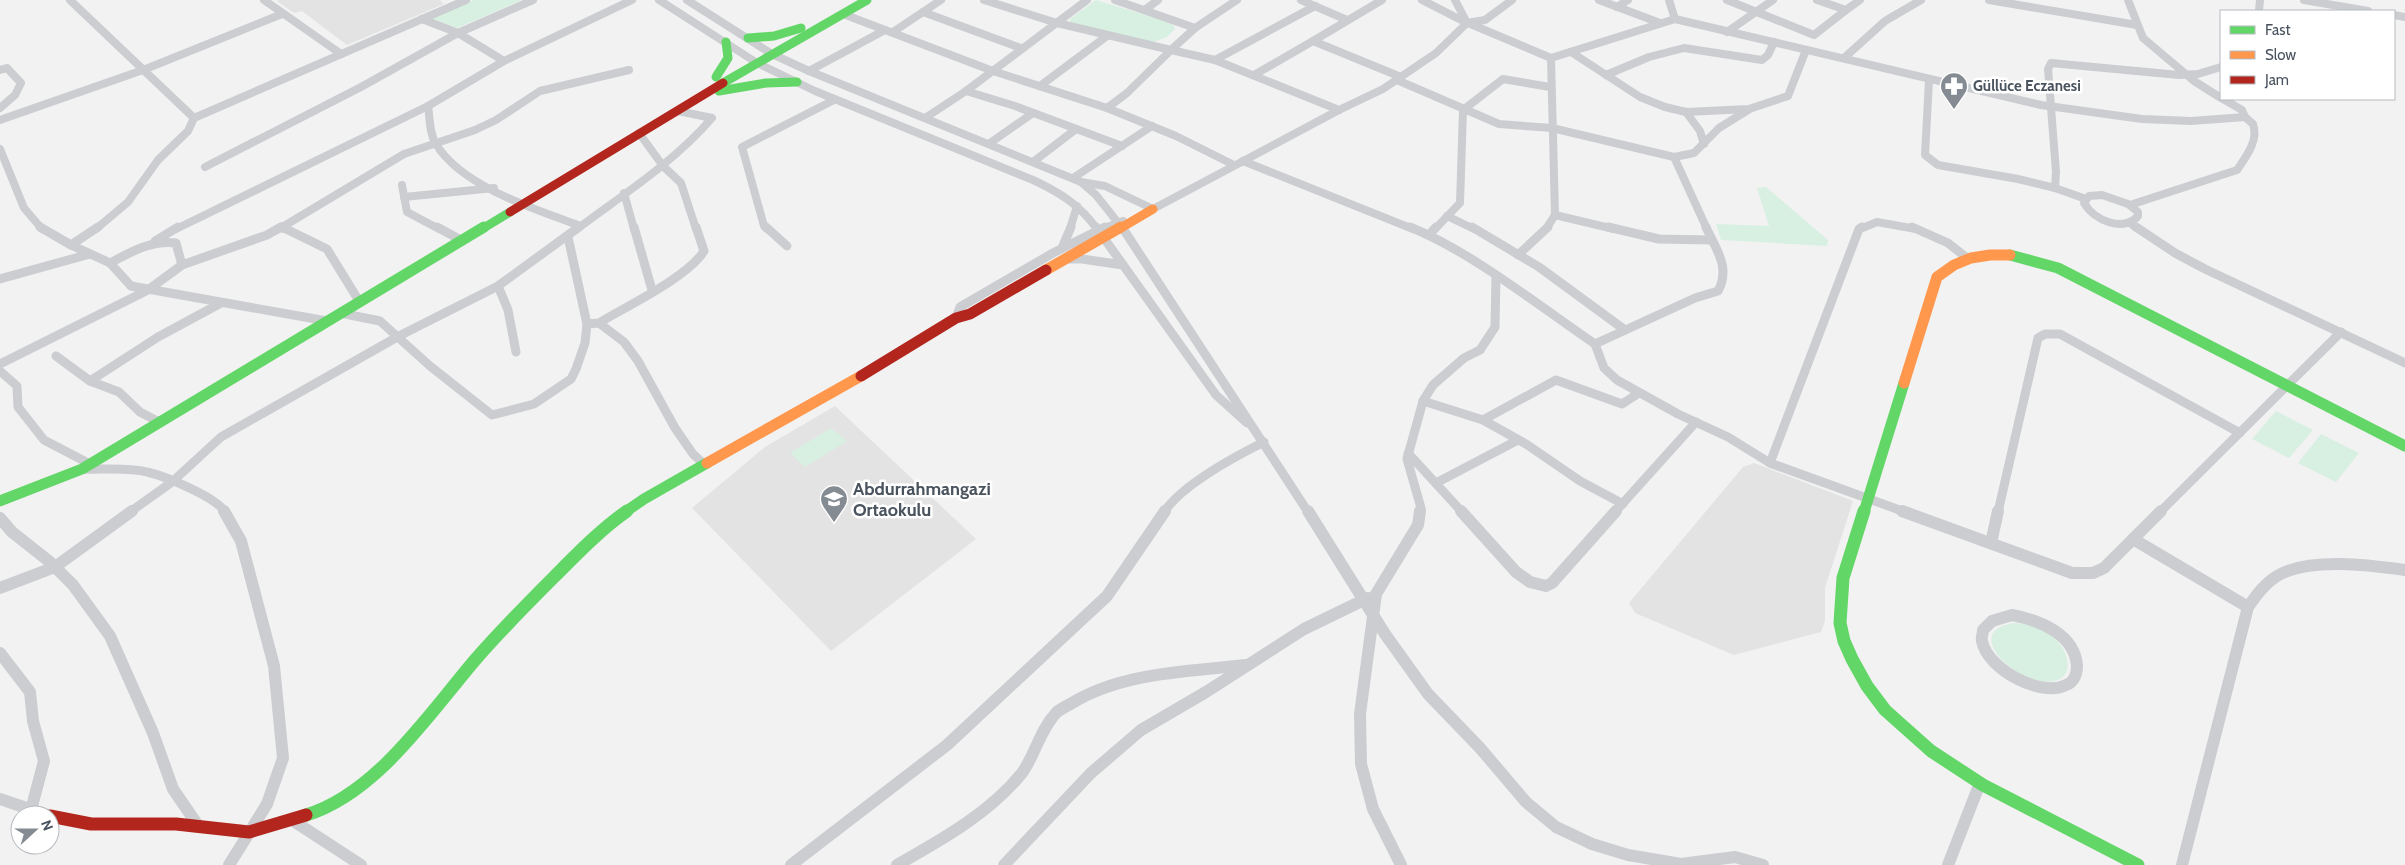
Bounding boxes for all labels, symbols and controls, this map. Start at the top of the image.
legend [2220,10,2395,100]
text: Fast [2265,21,2290,39]
text: Slow [2265,46,2296,64]
pharmacy icon: Güllüce Eczanesi [1939,71,1969,110]
text: Jam [2264,71,2289,89]
place label: Güllüce Eczanesi [1973,77,2081,95]
place label: Abdurrahmangazi Ortaokulu [853,478,991,521]
school or university icon: Abdurrahmangazi Ortaokulu [819,484,849,523]
north arrow [10,805,60,855]
text: N [37,817,57,833]

